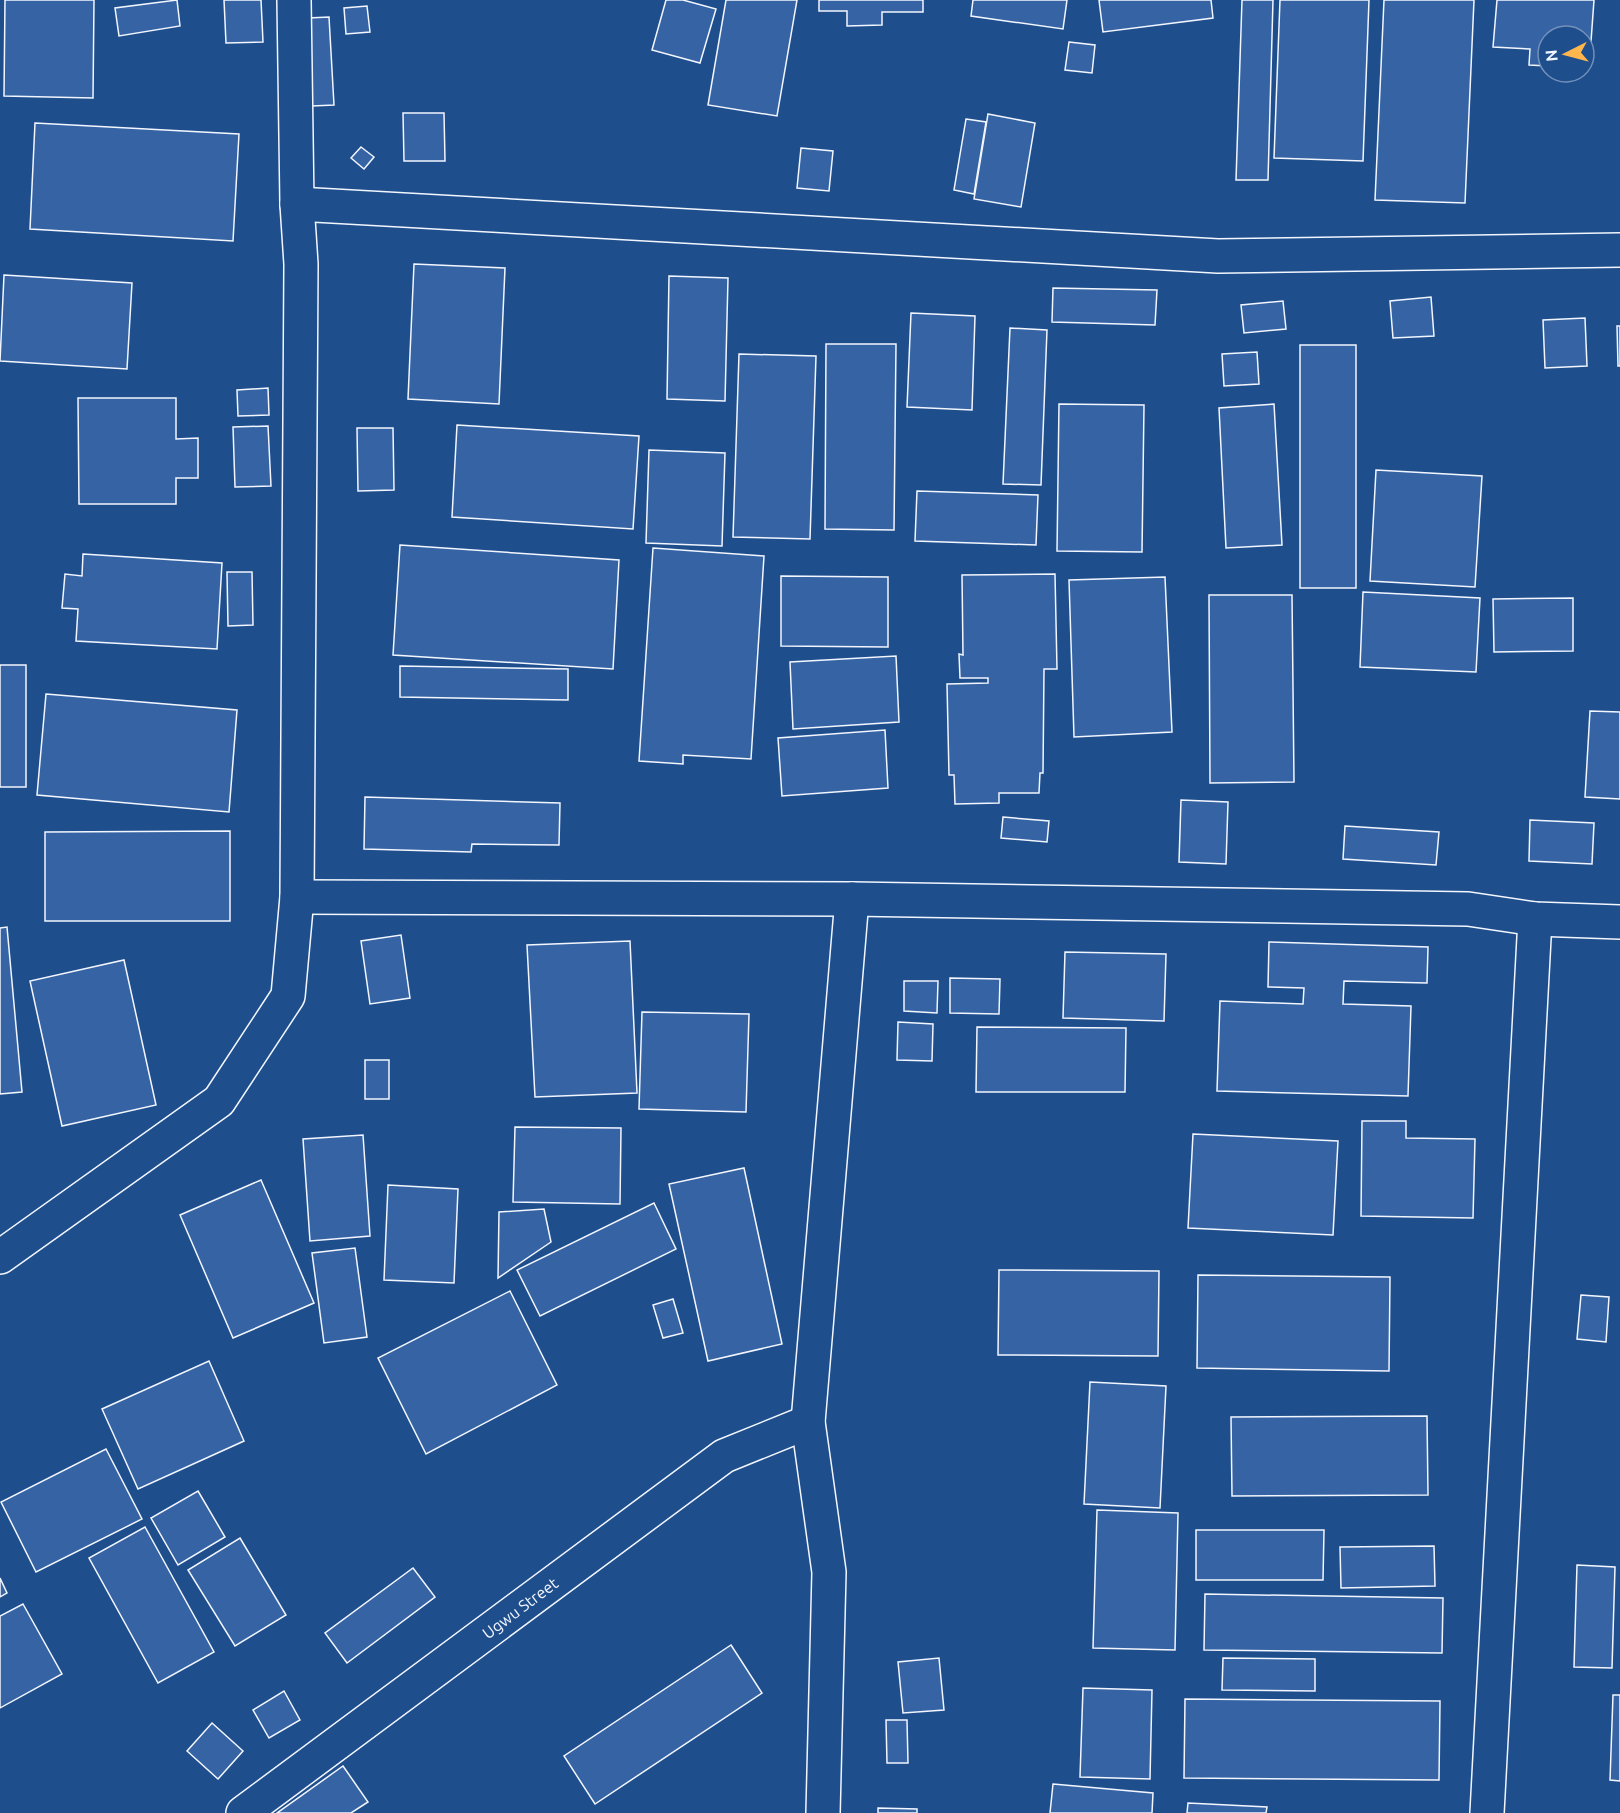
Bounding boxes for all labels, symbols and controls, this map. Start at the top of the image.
north arrow [1536,24,1596,84]
text: N [1542,49,1561,62]
street label: Ugwu Street [479,1573,562,1642]

